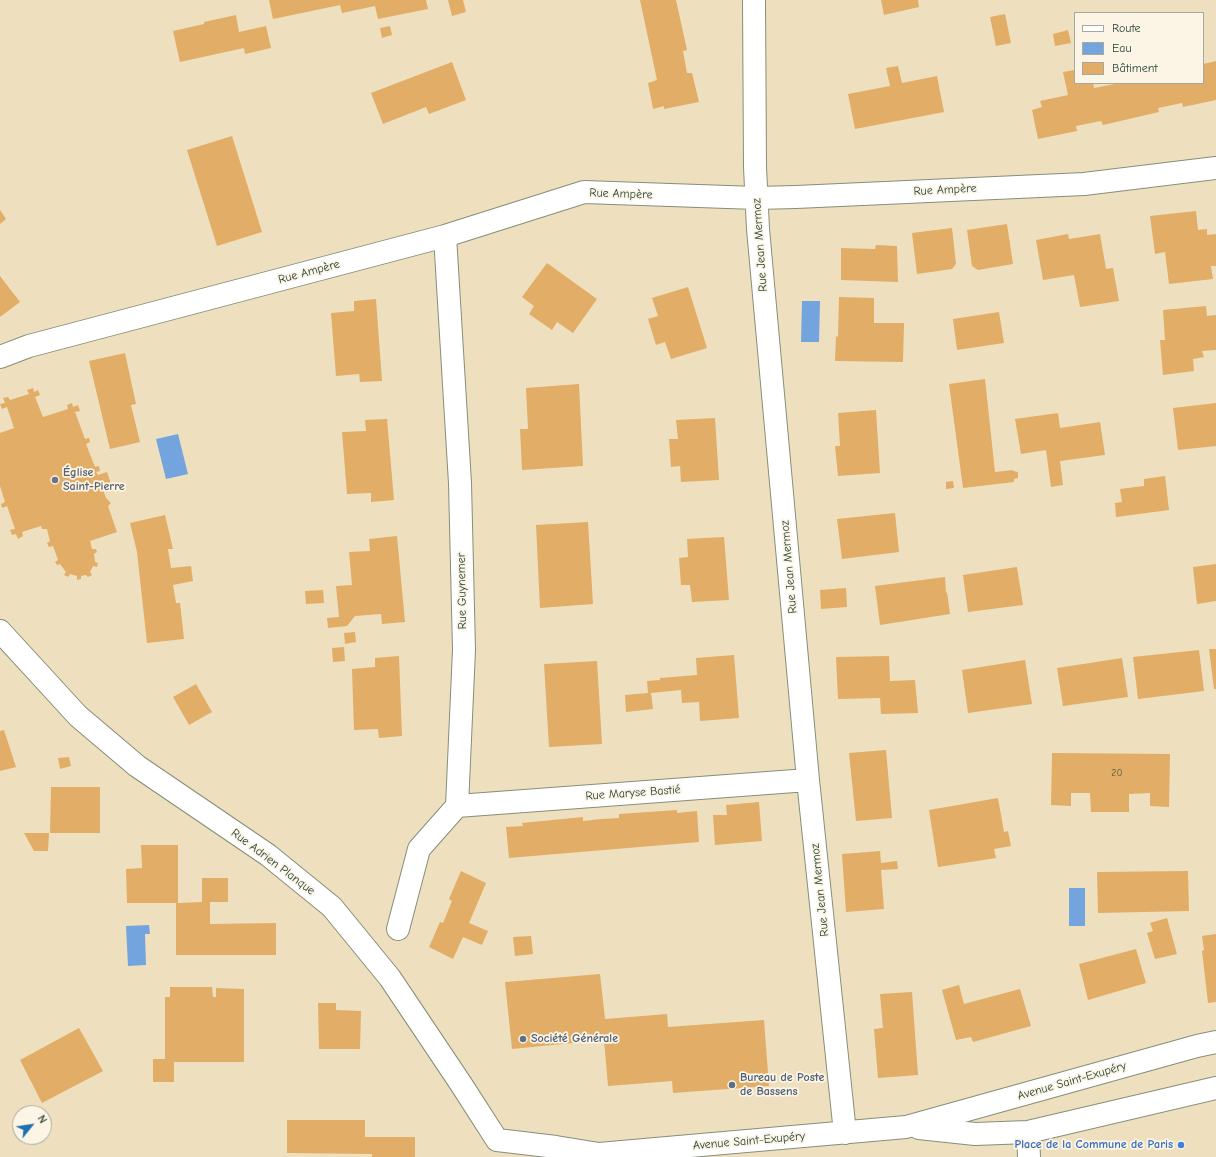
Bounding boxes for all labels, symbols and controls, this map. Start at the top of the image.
legend [1074,12,1204,84]
text: Route [1112,21,1141,35]
text: Eau [1112,41,1132,55]
text: Bâtiment [1112,61,1158,75]
street label: Rue Ampère [913,181,977,199]
street label: Rue Ampère [589,186,653,202]
street label: Rue Jean Mermoz [750,198,770,292]
street label: Rue Ampère [277,257,341,287]
place label: Église Saint-Pierre [63,466,125,494]
marker: Église Saint-Pierre [50,475,60,485]
street label: Rue Jean Mermoz [778,520,800,614]
street label: Rue Guynemer [454,553,470,629]
house number: 20 [1111,767,1123,779]
street label: Rue Maryse Bastié [585,782,681,804]
street label: Rue Adrien Planque [228,826,318,898]
street label: Rue Jean Mermoz [808,843,832,937]
place label: Société Générale [531,1032,618,1046]
marker: Société Générale [518,1034,528,1044]
street label: Avenue Saint-Exupéry [1016,1059,1128,1103]
place label: Bureau de Poste de Bassens [740,1071,824,1099]
marker: Bureau de Poste de Bassens [727,1080,737,1090]
north arrow [12,1105,52,1145]
text: N [35,1113,49,1126]
street label: Avenue Saint-Exupéry [692,1129,806,1153]
place label: Place de la Commune de Paris [1015,1138,1173,1152]
marker: Place de la Commune de Paris [1176,1140,1186,1150]

